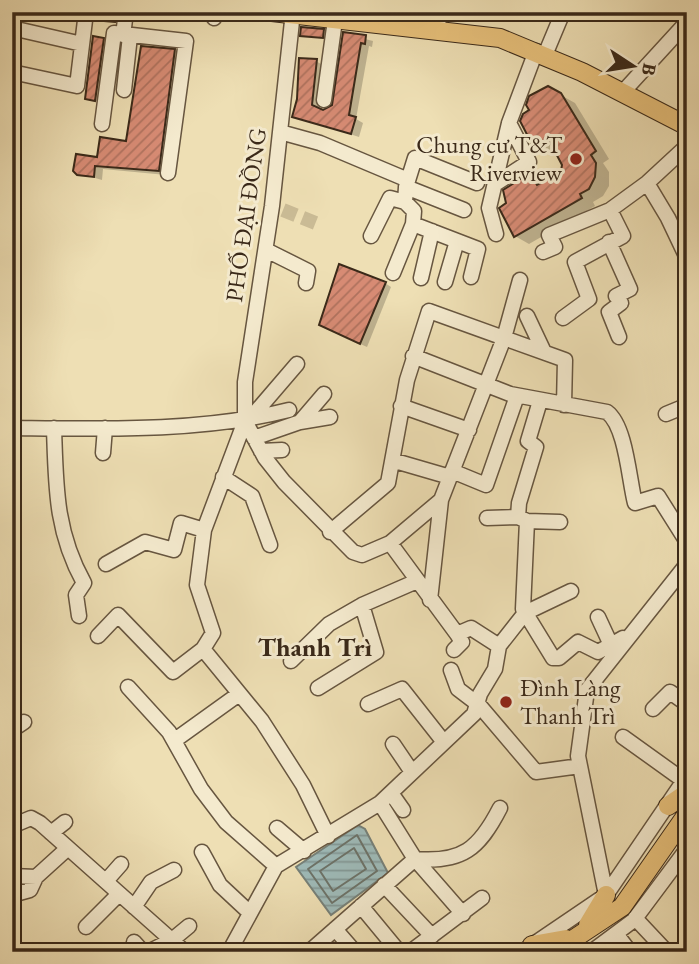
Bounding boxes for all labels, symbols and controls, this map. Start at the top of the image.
north arrow [598,32,668,102]
text: B [636,61,663,78]
street label: PHỐ ĐẠI ĐỒNG [218,126,273,304]
place label: Chung cư T&T Riverview [416,129,563,188]
marker: Chung cư T&T Riverview [568,151,584,167]
district label: Thanh Trì [258,630,373,664]
place label: Đình Làng Thanh Trì [520,672,621,731]
marker: Đình Làng Thanh Trì [498,694,514,710]

